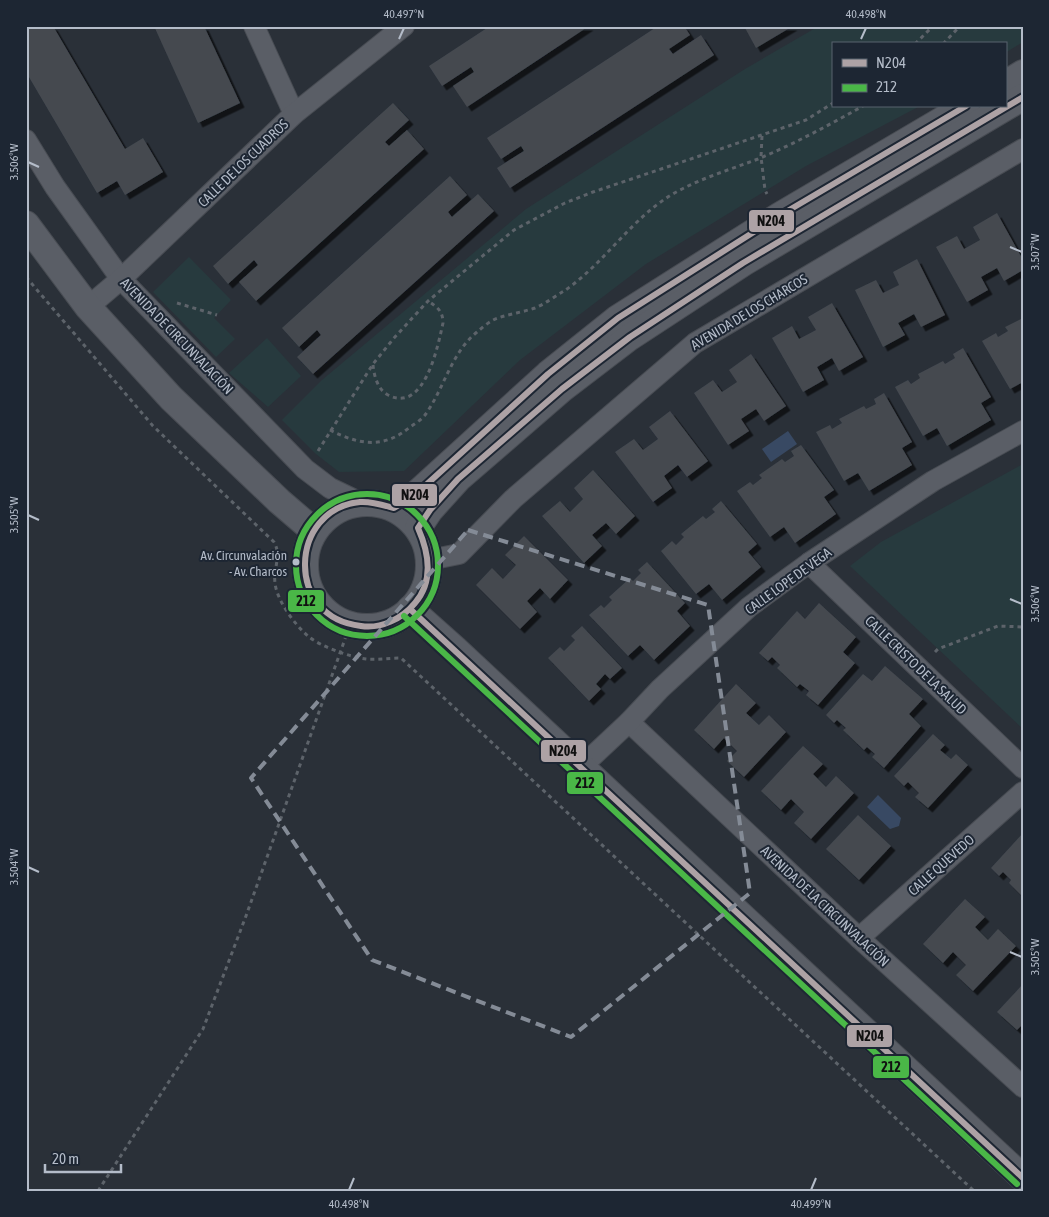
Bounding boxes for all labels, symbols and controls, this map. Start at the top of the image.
text: 40.497°N [384,7,424,21]
text: 40.498°N [846,7,886,21]
legend [832,42,1006,108]
text: N204 [876,54,906,71]
text: 212 [876,78,897,95]
street label: CALLE DE LOS CUADROS [195,116,291,210]
text: 3.506°W [7,143,21,180]
line badge: N204 [748,209,795,233]
text: N204 [757,213,785,229]
text: 3.507°W [1028,233,1042,270]
street label: AVENIDA DE LOS CHARCOS [688,271,810,353]
street label: AVENIDA DE CIRCUNVALACIÓN [117,275,237,397]
line badge: N204 [391,483,438,507]
text: N204 [401,487,429,503]
text: 3.505°W [7,496,21,533]
street label: CALLE LOPE DE VEGA [742,544,834,618]
place label: Av. Circunvalación - Av. Charcos [201,548,287,579]
marker: Av. Circunvalación - Av. Charcos [291,557,301,567]
text: 3.506°W [1028,585,1042,622]
line badge: 212 [287,589,325,613]
text: 212 [296,593,316,609]
street label: CALLE CRISTO DE LA SALUD [862,612,970,718]
line badge: N204 [540,739,587,763]
text: N204 [549,743,577,759]
line badge: 212 [566,771,604,795]
text: 212 [575,775,595,791]
street label: CALLE QUEVEDO [905,831,977,899]
street label: AVENIDA DE LA CIRCUNVALACIÓN [758,842,892,970]
text: 3.504°W [7,848,21,885]
text: 3.505°W [1028,938,1042,975]
line badge: N204 [846,1024,893,1048]
text: N204 [856,1028,884,1044]
line badge: 212 [872,1055,910,1079]
text: 212 [881,1059,901,1075]
scale bar [45,1142,121,1174]
text: 20 m [52,1150,79,1167]
text: 40.498°N [329,1197,369,1211]
text: 40.499°N [791,1197,831,1211]

